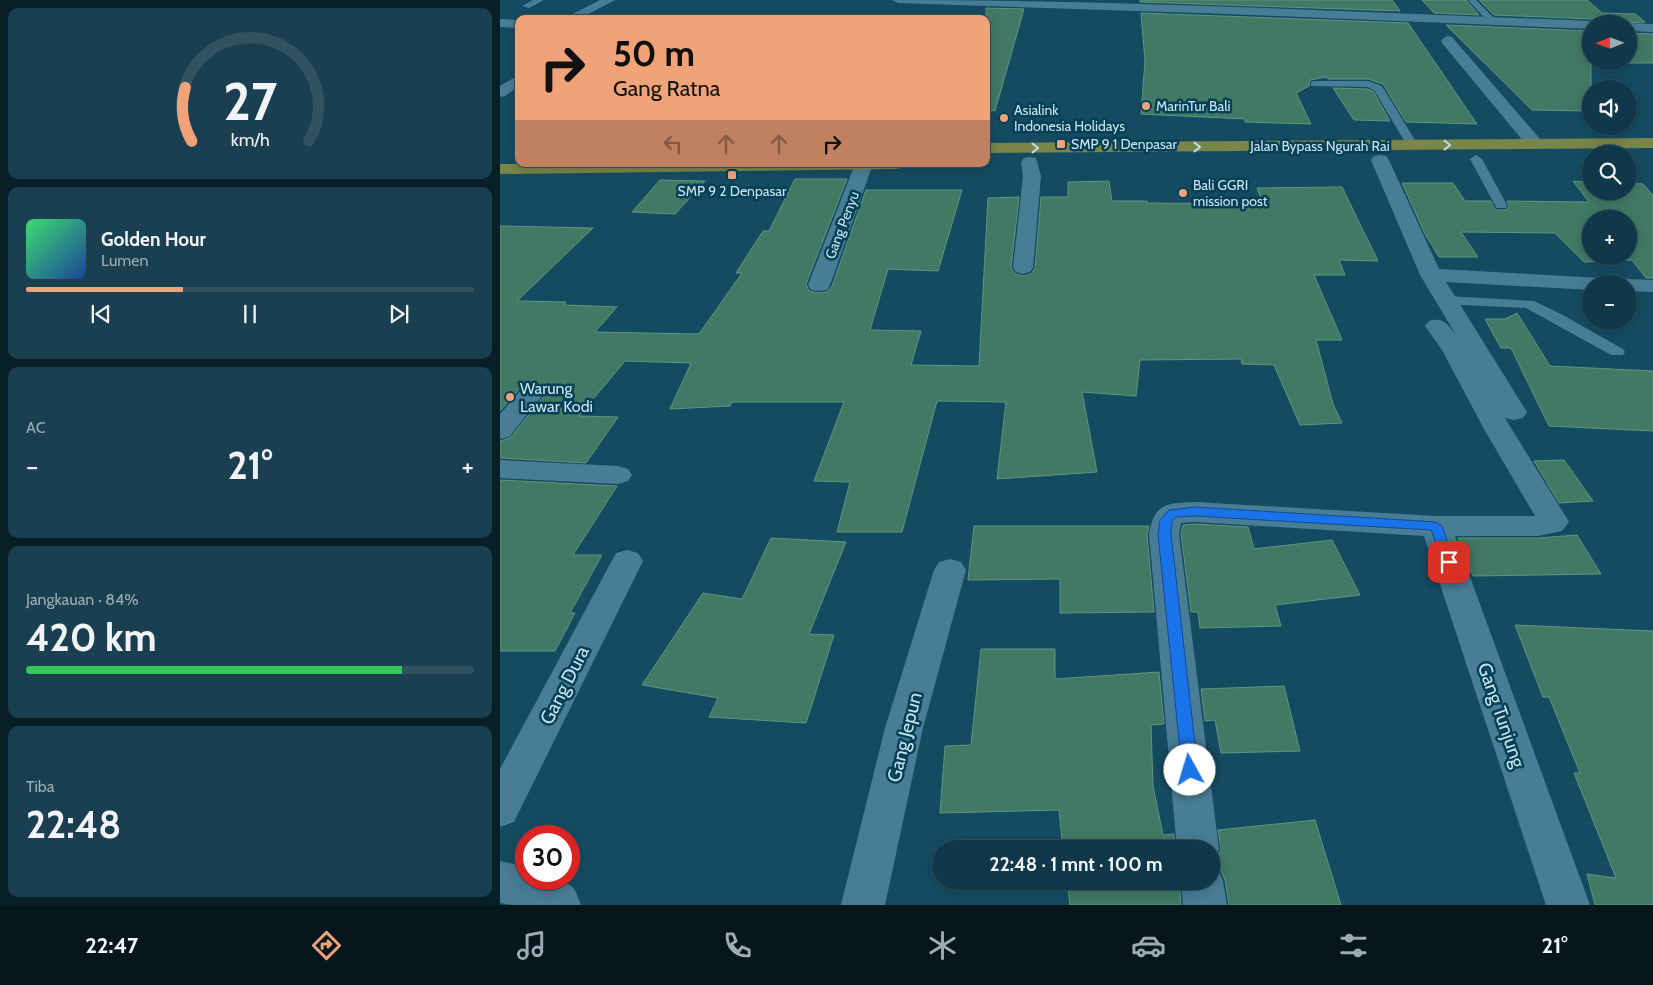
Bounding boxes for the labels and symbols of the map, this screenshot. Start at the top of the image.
north arrow [1582,15,1638,70]
place label: MarinTur Bali [1156,97,1230,115]
marker: MarinTur Bali [1140,100,1152,112]
place label: Asialink Indonesia Holidays [1014,101,1125,135]
marker: Asialink Indonesia Holidays [998,112,1010,124]
place label: SMP 9 1 Denpasar [1071,135,1178,153]
street label: Jalan Bypass Ngurah Rai [1249,137,1390,155]
marker: SMP 9 1 Denpasar [1055,138,1067,150]
one-way arrow [1444,140,1452,150]
one-way arrow [1194,142,1202,152]
one-way arrow [1032,143,1039,153]
marker: SMP 9 2 Denpasar [726,169,738,181]
place label: Bali GGRI mission post [1193,176,1268,210]
place label: SMP 9 2 Denpasar [678,182,787,200]
marker: Bali GGRI mission post [1177,187,1189,199]
street label: Gang Penyu [821,189,863,261]
place label: Warung Lawar Kodi [520,379,593,416]
marker: Warung Lawar Kodi [504,391,516,403]
pin [1428,541,1470,583]
street label: Gang Dura [535,642,594,728]
street label: Gang Tunjung [1473,660,1530,771]
street label: Gang Jepun [882,690,927,784]
position arrow [1163,743,1215,795]
speed limit sign: 30 [515,825,580,890]

